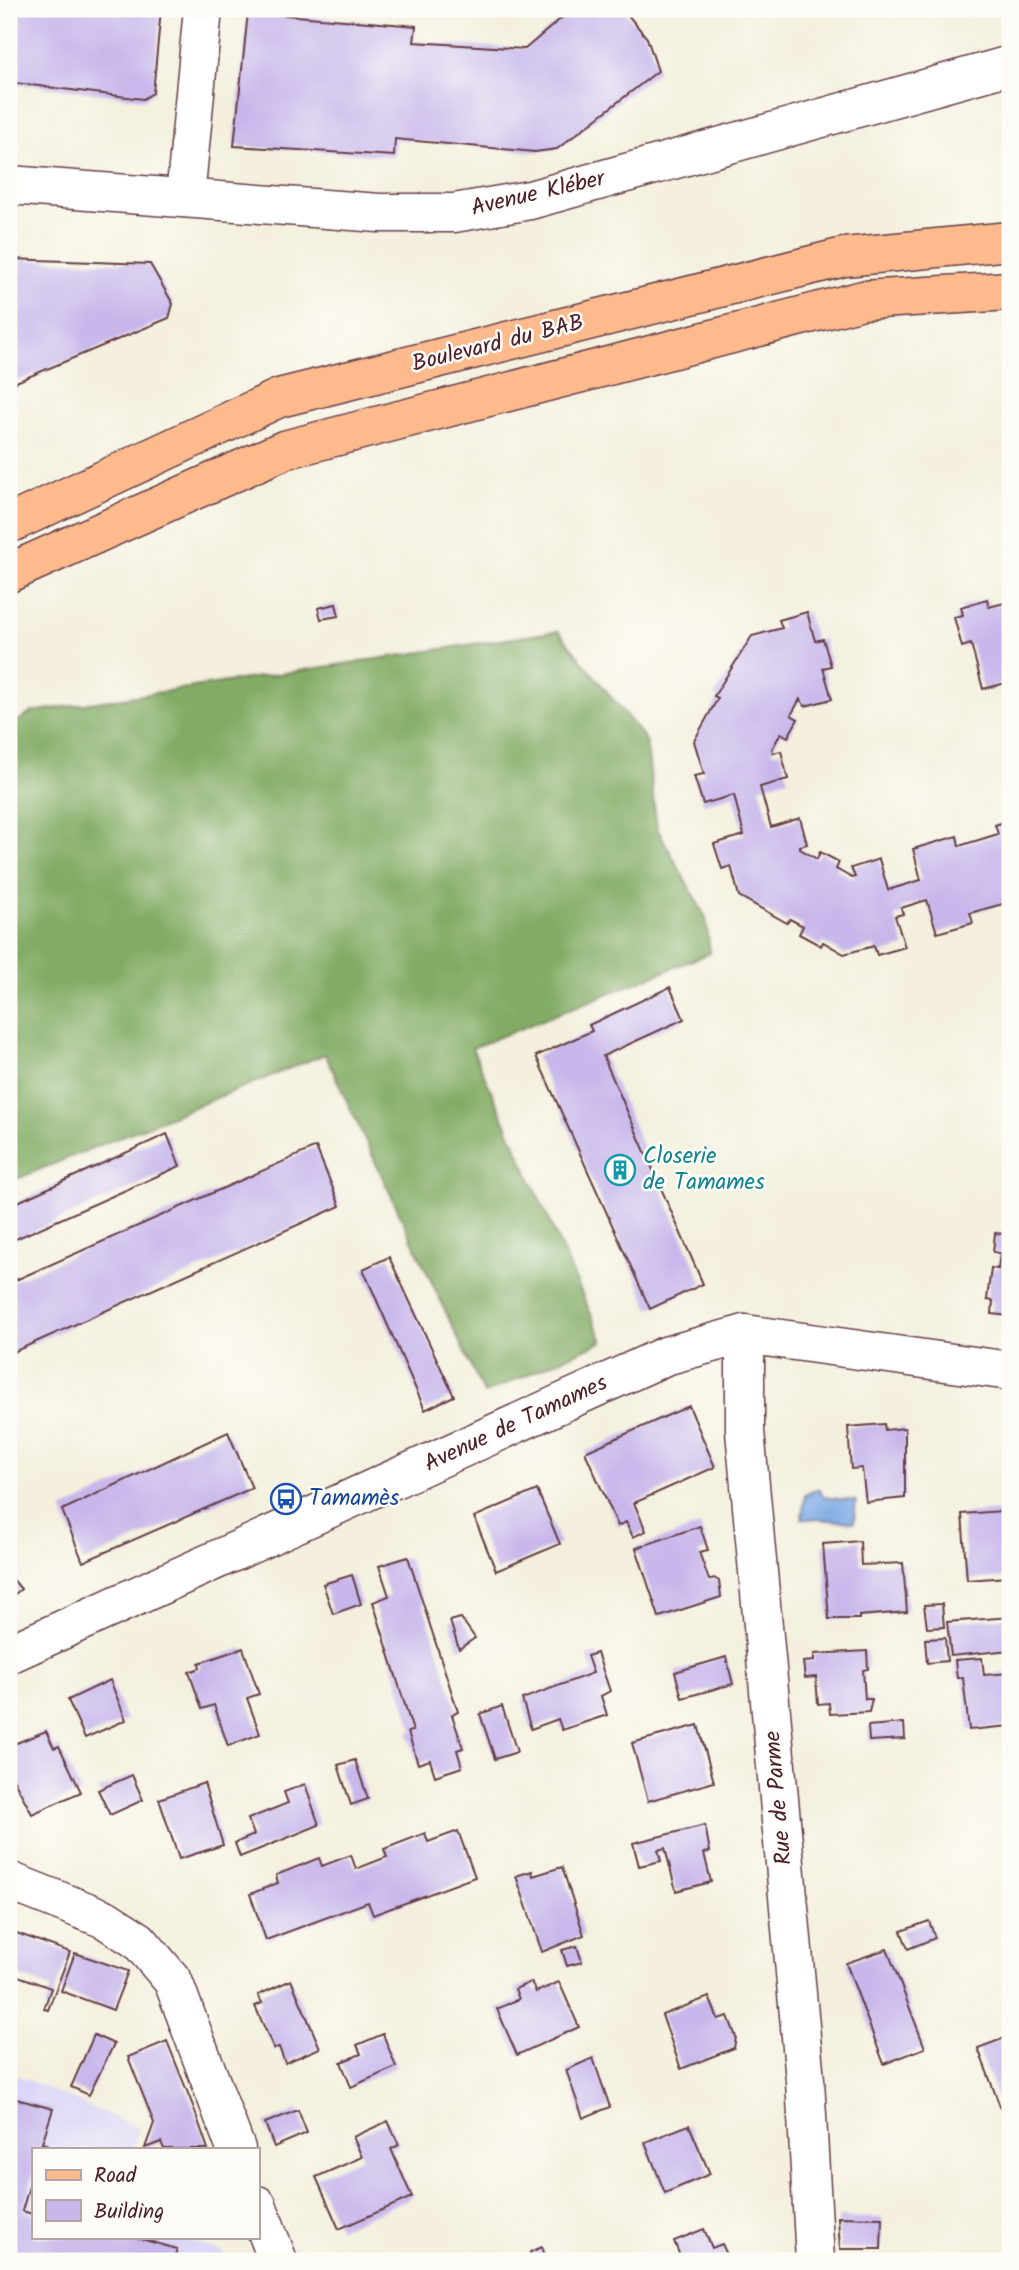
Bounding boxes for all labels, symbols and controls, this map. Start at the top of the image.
street label: Avenue Kléber [468,161,610,227]
street label: Boulevard du BAB [408,305,588,383]
place label: Closerie de Tamames [643,1139,765,1201]
building icon: Closerie de Tamames [603,1153,637,1187]
street label: Avenue de Tamames [418,1366,614,1482]
place label: Tamamès [309,1481,400,1517]
bus stop icon: Tamamès [269,1482,303,1516]
street label: Rue de Parme [755,1729,803,1867]
legend [32,2148,259,2238]
text: Road [94,2160,137,2193]
text: Building [94,2196,164,2229]

